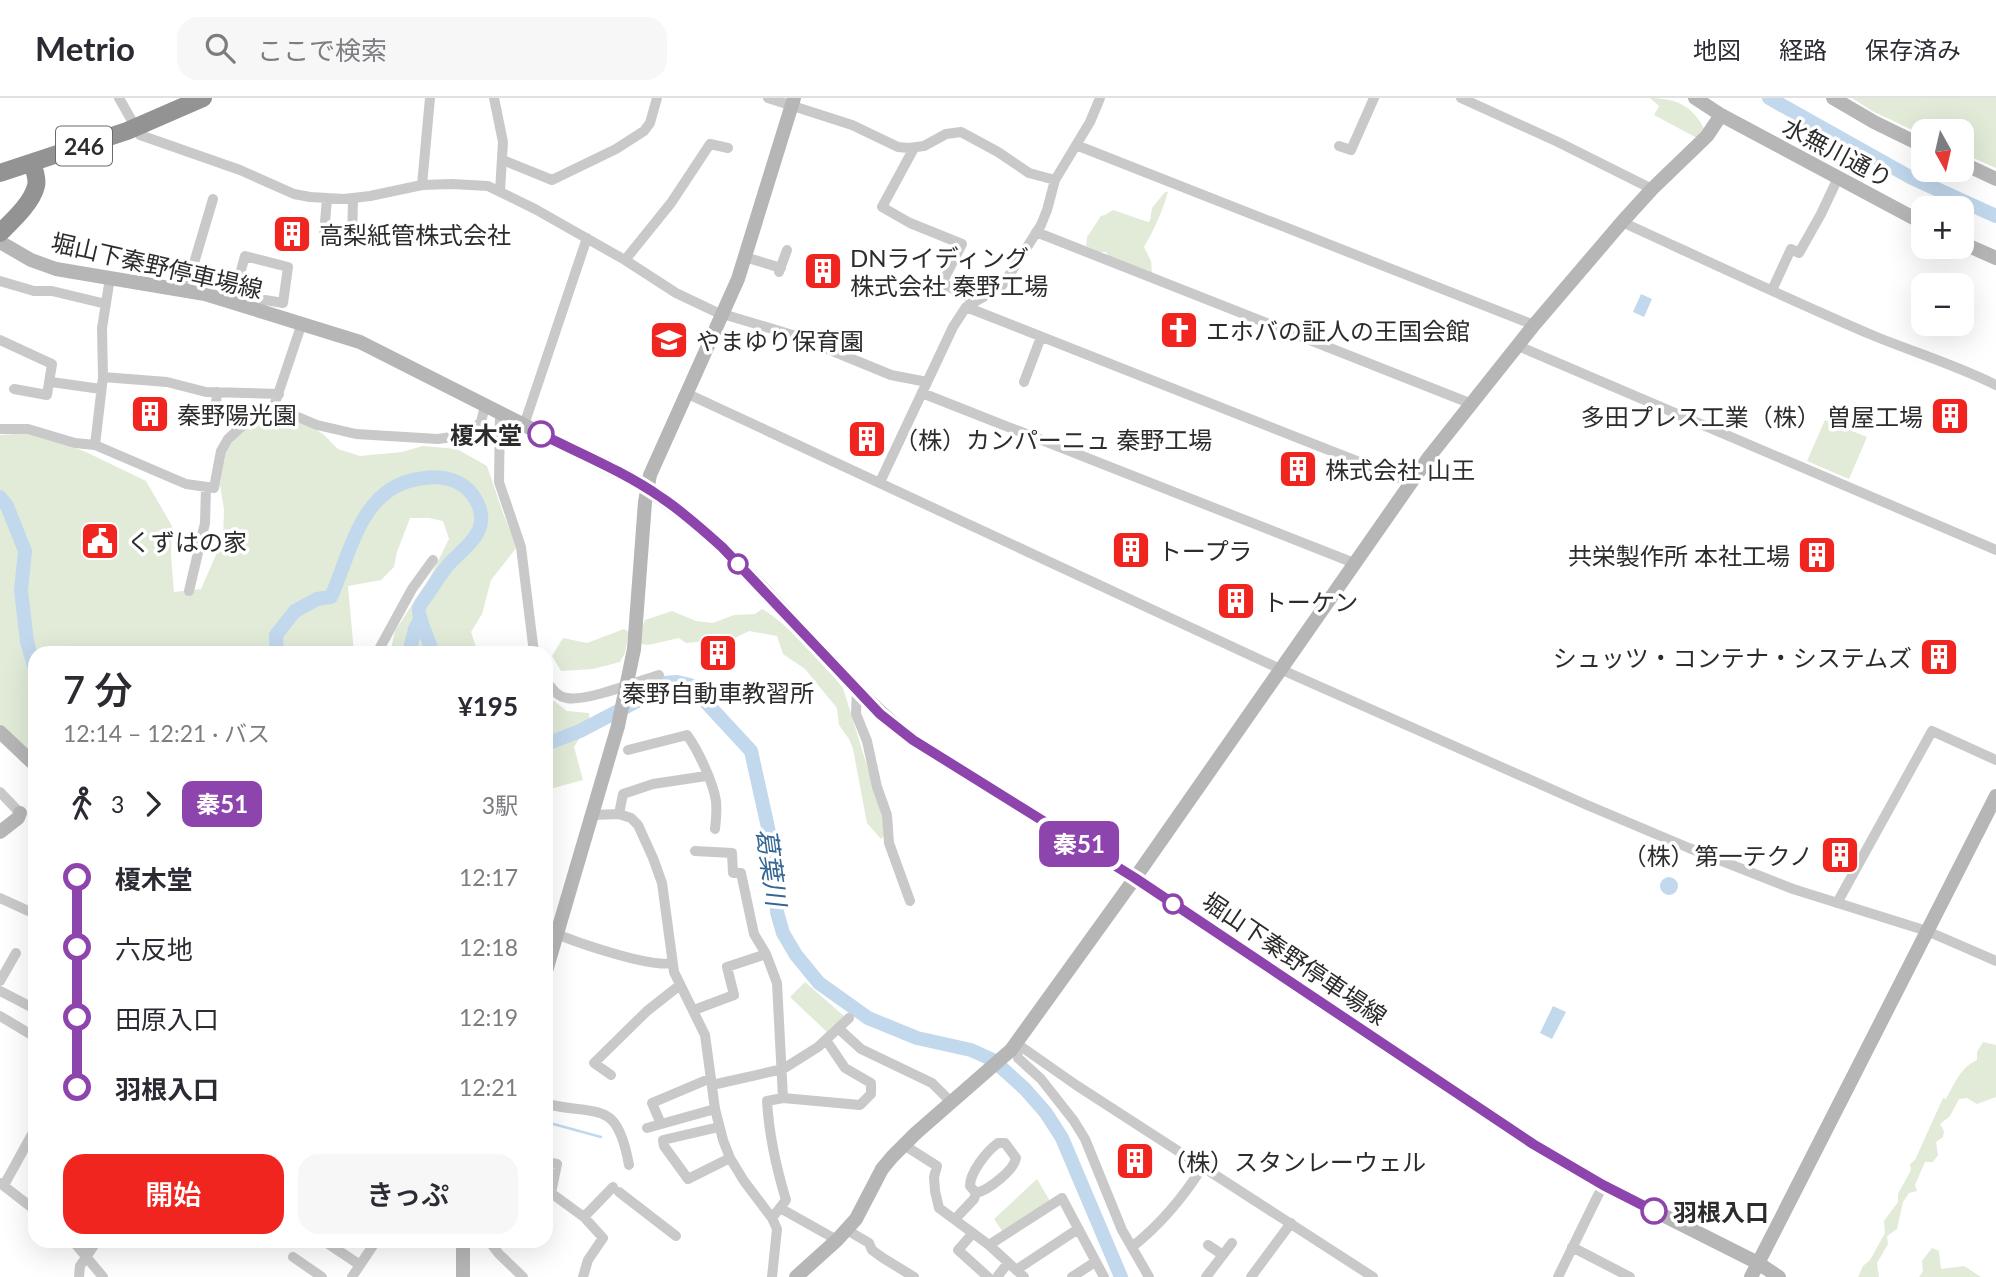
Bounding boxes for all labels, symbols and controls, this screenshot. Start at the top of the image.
search box [177,17,667,80]
text: Metrio [35,28,135,68]
icon: search [201,29,239,67]
text: ここで検索 [257,34,387,66]
text: 地図 [1693,35,1741,64]
text: 経路 [1779,35,1827,64]
text: 保存済み [1865,35,1961,64]
street label: 水無川通り [1778,111,1898,193]
north arrow [1911,119,1974,182]
map controls [1911,119,1974,336]
road number: 246 [56,126,112,166]
button: + [1911,196,1974,259]
building icon: 高梨紙管株式会社 [271,213,313,255]
place label: 高梨紙管株式会社 [319,220,511,249]
street label: 堀山下秦野停車場線 [49,227,265,303]
place label: DNライディング 株式会社 秦野工場 [850,243,1048,300]
building icon: DNライディング 株式会社 秦野工場 [802,250,844,292]
button: − [1911,273,1974,336]
church icon: エホバの証人の王国会館 [1158,309,1200,351]
place label: エホバの証人の王国会館 [1206,316,1470,345]
school or university icon: やまゆり保育園 [648,319,690,361]
place label: やまゆり保育園 [696,326,864,355]
building icon: 秦野陽光園 [129,393,171,435]
building icon: 多田プレス工業（株） 曽屋工場 [1929,395,1971,437]
place label: 秦野陽光園 [177,400,297,429]
place label: 多田プレス工業（株） 曽屋工場 [1581,402,1923,431]
building icon: （株）カンパーニュ 秦野工場 [846,418,888,460]
place label: 榎木堂 [450,420,522,449]
marker: 榎木堂 [528,421,554,447]
place label: （株）カンパーニュ 秦野工場 [894,425,1212,454]
building icon: 株式会社 山王 [1277,448,1319,490]
place label: 株式会社 山王 [1325,455,1475,484]
public building icon: くずはの家 [79,520,121,562]
place label: くずはの家 [127,527,247,556]
building icon: トープラ [1110,529,1152,571]
building icon: 共栄製作所 本社工場 [1796,534,1838,576]
place label: トープラ [1158,536,1253,565]
place label: 共栄製作所 本社工場 [1568,541,1790,570]
unlabelled marker [728,554,748,574]
building icon: トーケン [1215,580,1257,622]
place label: トーケン [1263,587,1358,616]
building icon: 秦野自動車教習所 [697,632,739,674]
building icon: シュッツ・コンテナ・システムズ [1918,636,1960,678]
place label: シュッツ・コンテナ・システムズ [1553,643,1912,672]
text: 7 分 [63,666,133,712]
place label: 秦野自動車教習所 [622,678,814,707]
text: ¥195 [458,690,518,722]
text: 12:14 – 12:21 · バス [63,719,270,747]
icon: walk [63,785,101,823]
icon: forward [134,785,172,823]
text: 秦51 [196,789,248,818]
text: 3 [111,790,124,818]
text: 3駅 [482,791,518,819]
line badge: 秦51 [1039,821,1119,867]
water label: 葛葉川 [751,826,794,911]
text: 秦51 [1053,829,1105,858]
building icon: （株）第一テクノ [1819,834,1861,876]
place label: （株）第一テクノ [1622,841,1813,870]
text: 榎木堂 [115,863,193,895]
text: 12:17 [459,863,518,891]
street label: 堀山下秦野停車場線 [1197,886,1393,1030]
unlabelled marker [1163,894,1183,914]
text: 六反地 [115,933,193,965]
text: 12:18 [459,933,518,961]
text: 田原入口 [115,1003,219,1035]
text: 12:19 [459,1003,518,1031]
text: 羽根入口 [115,1073,219,1105]
text: 12:21 [459,1073,518,1101]
building icon: （株）スタンレーウェル [1114,1140,1156,1182]
place label: （株）スタンレーウェル [1162,1147,1426,1176]
button: 開始 [63,1154,284,1234]
button: きっぷ [298,1154,518,1234]
place label: 羽根入口 [1673,1197,1769,1226]
marker: 羽根入口 [1641,1198,1667,1224]

